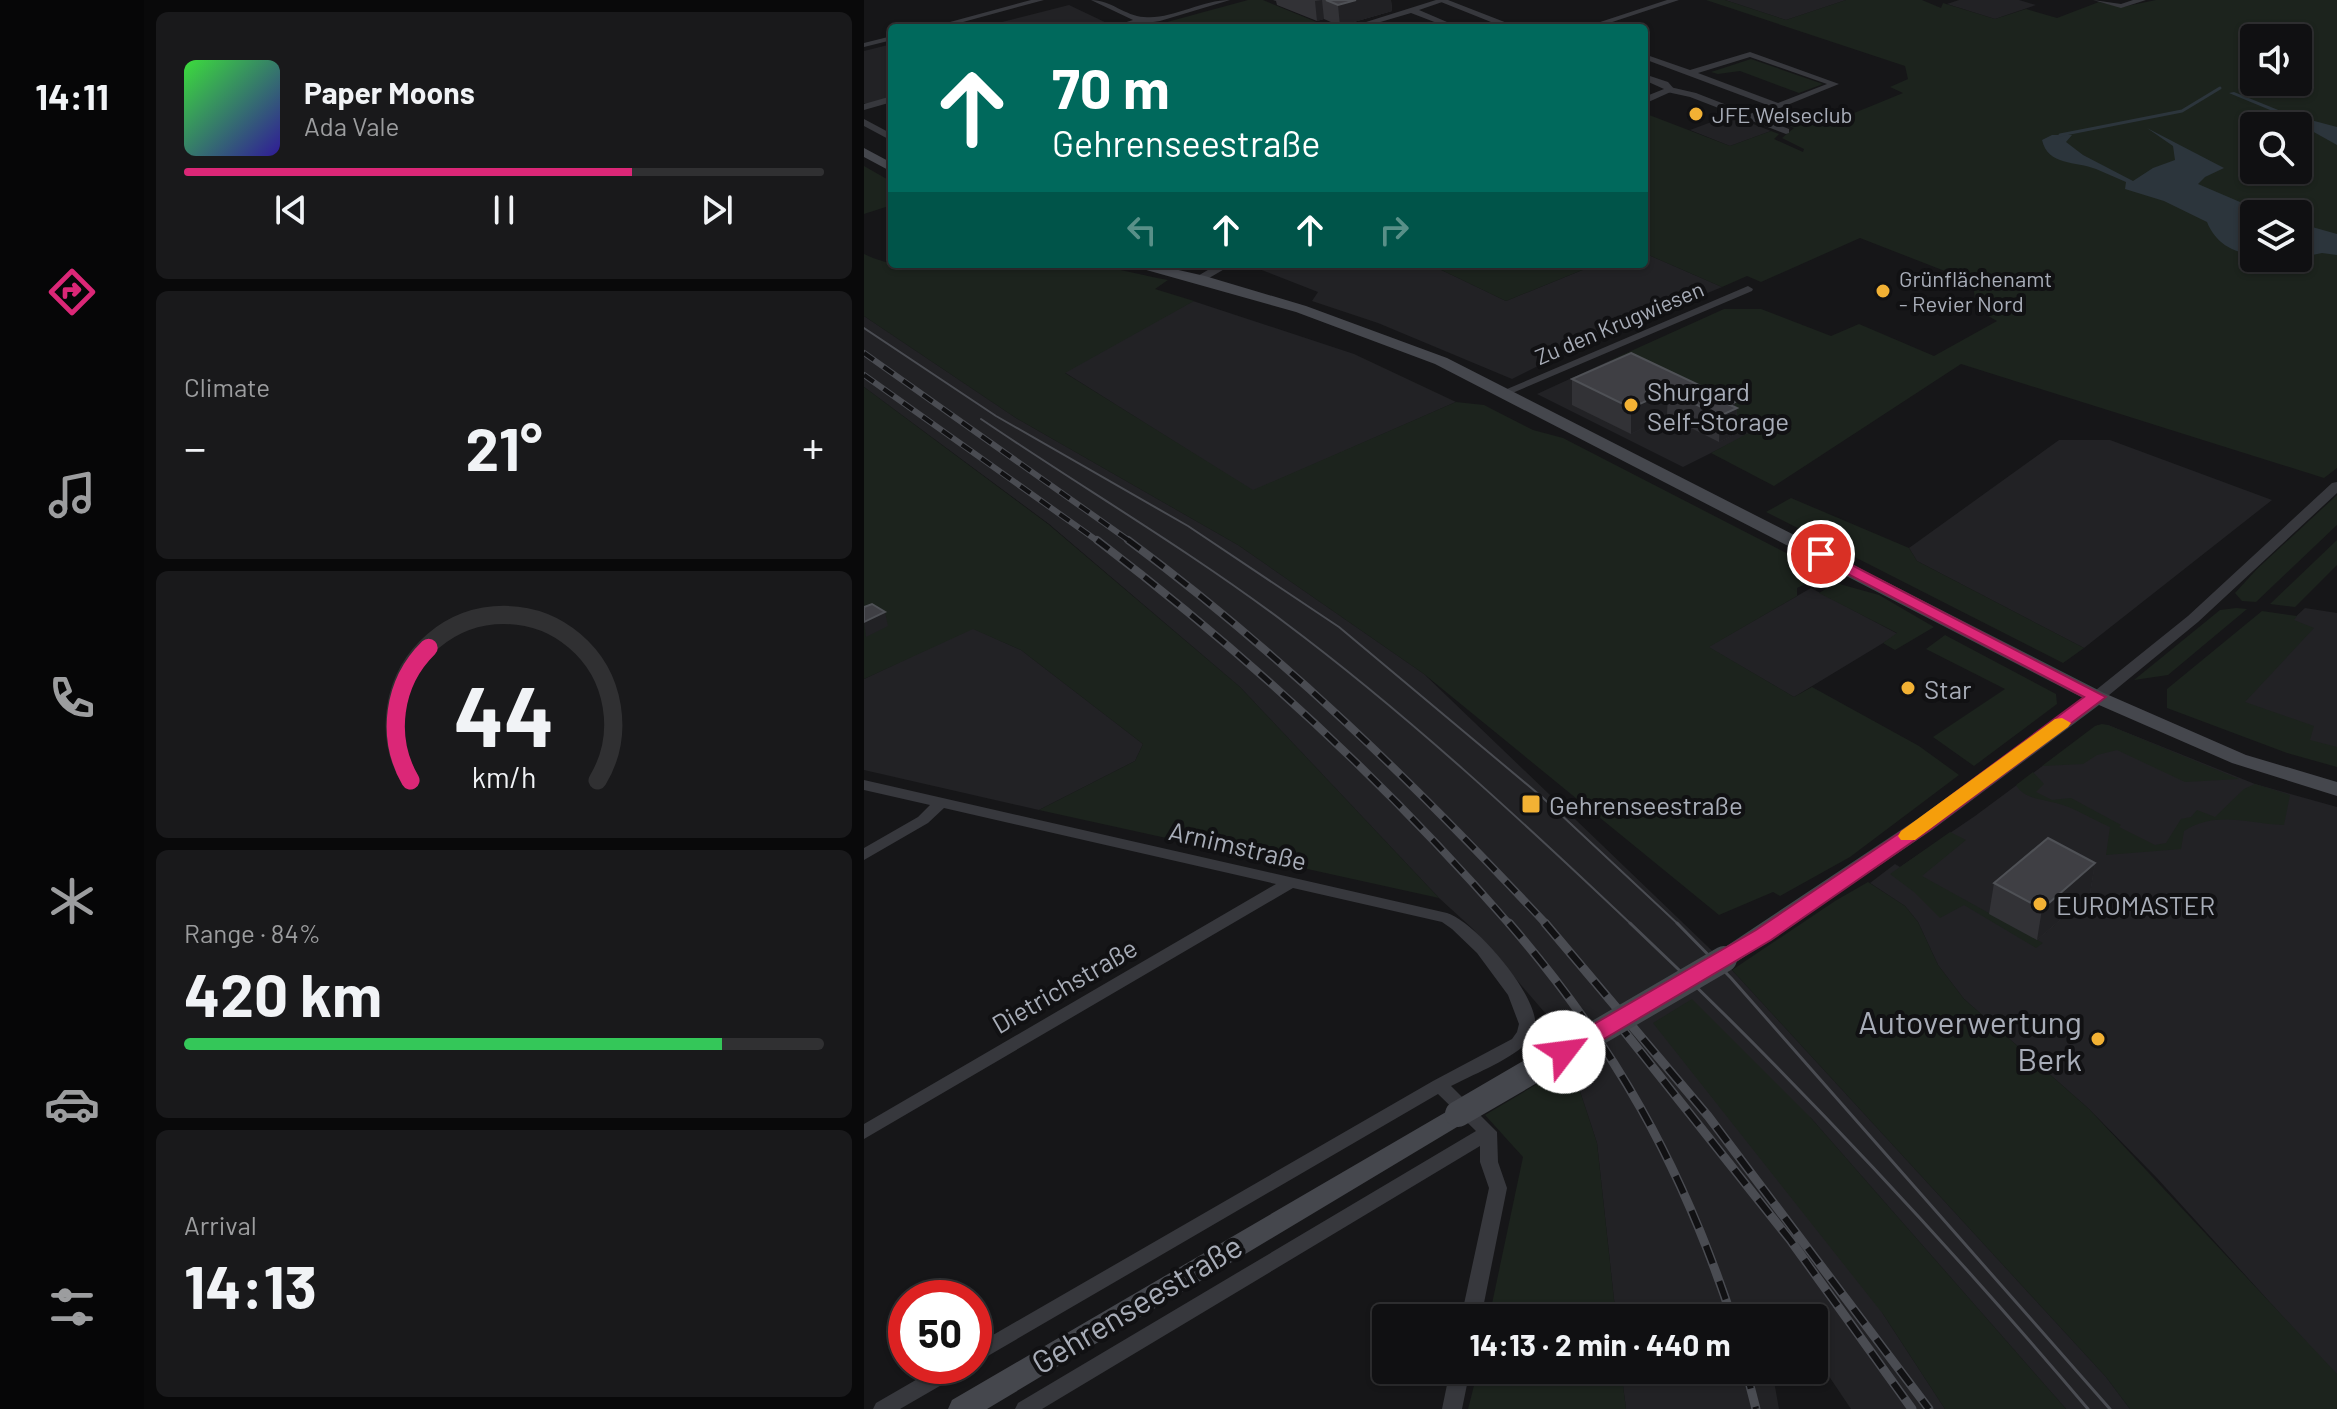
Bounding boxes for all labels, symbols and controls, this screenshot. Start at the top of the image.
map controls [2240,24,2312,272]
button: sound [2240,24,2312,96]
text: 70 m [1052,53,1170,120]
icon: ahead [920,56,1024,160]
text: 14:11 [35,74,109,117]
text: Paper Moons [304,74,475,110]
place label: JFE Welseclub [1712,101,1853,127]
marker: JFE Welseclub [1687,105,1705,123]
text: Ada Vale [304,110,399,141]
button: search [2240,112,2312,184]
text: Gehrenseestraße [1052,121,1321,164]
icon: previous [269,188,313,232]
icon: pause [482,188,526,232]
icon: next [695,188,739,232]
button: layers [2240,200,2312,272]
icon: left [1120,208,1164,252]
icon: ahead [1204,208,1248,252]
icon: ahead [1288,208,1332,252]
icon: right [1372,208,1416,252]
icon: directions [44,264,100,320]
place label: Grünflächenamt - Revier Nord [1899,265,2052,316]
street label: Zu den Krugwiesen [1531,275,1707,369]
marker: Grünflächenamt - Revier Nord [1874,282,1892,300]
text: Climate [184,371,270,402]
place label: Shurgard Self-Storage [1647,375,1789,436]
marker: Shurgard Self-Storage [1622,396,1640,414]
text: 21° [465,411,543,483]
text: − [184,420,206,473]
text: + [802,420,824,473]
icon: music [44,467,100,523]
pin [1787,520,1855,588]
icon: arrive [1799,532,1843,576]
text: 44 [454,663,554,763]
icon: phone [44,670,100,726]
place label: Star [1924,673,1972,704]
marker: Star [1899,679,1917,697]
text: km/h [472,759,536,794]
place label: Gehrenseestraße [1549,789,1743,820]
marker: Gehrenseestraße [1520,793,1542,815]
street label: Arnimstraße [1166,814,1310,876]
icon: climate [44,873,100,929]
place label: EUROMASTER [2056,889,2215,920]
marker: EUROMASTER [2031,895,2049,913]
text: Range · 84% [184,917,321,948]
street label: Dietrichstraße [986,931,1142,1039]
text: 420 km [184,957,382,1029]
place label: Autoverwertung Berk [1858,1002,2082,1077]
position arrow [1522,1010,1606,1094]
marker: Autoverwertung Berk [2089,1030,2107,1048]
icon: car [44,1076,100,1132]
text: Arrival [184,1209,257,1240]
street label: Gehrenseestraße [1024,1225,1248,1381]
text: 14:13 [184,1249,317,1321]
icon: filters [44,1279,100,1335]
speed limit sign: 50 [888,1280,992,1384]
text: 14:13 · 2 min · 440 m [1470,1326,1730,1362]

